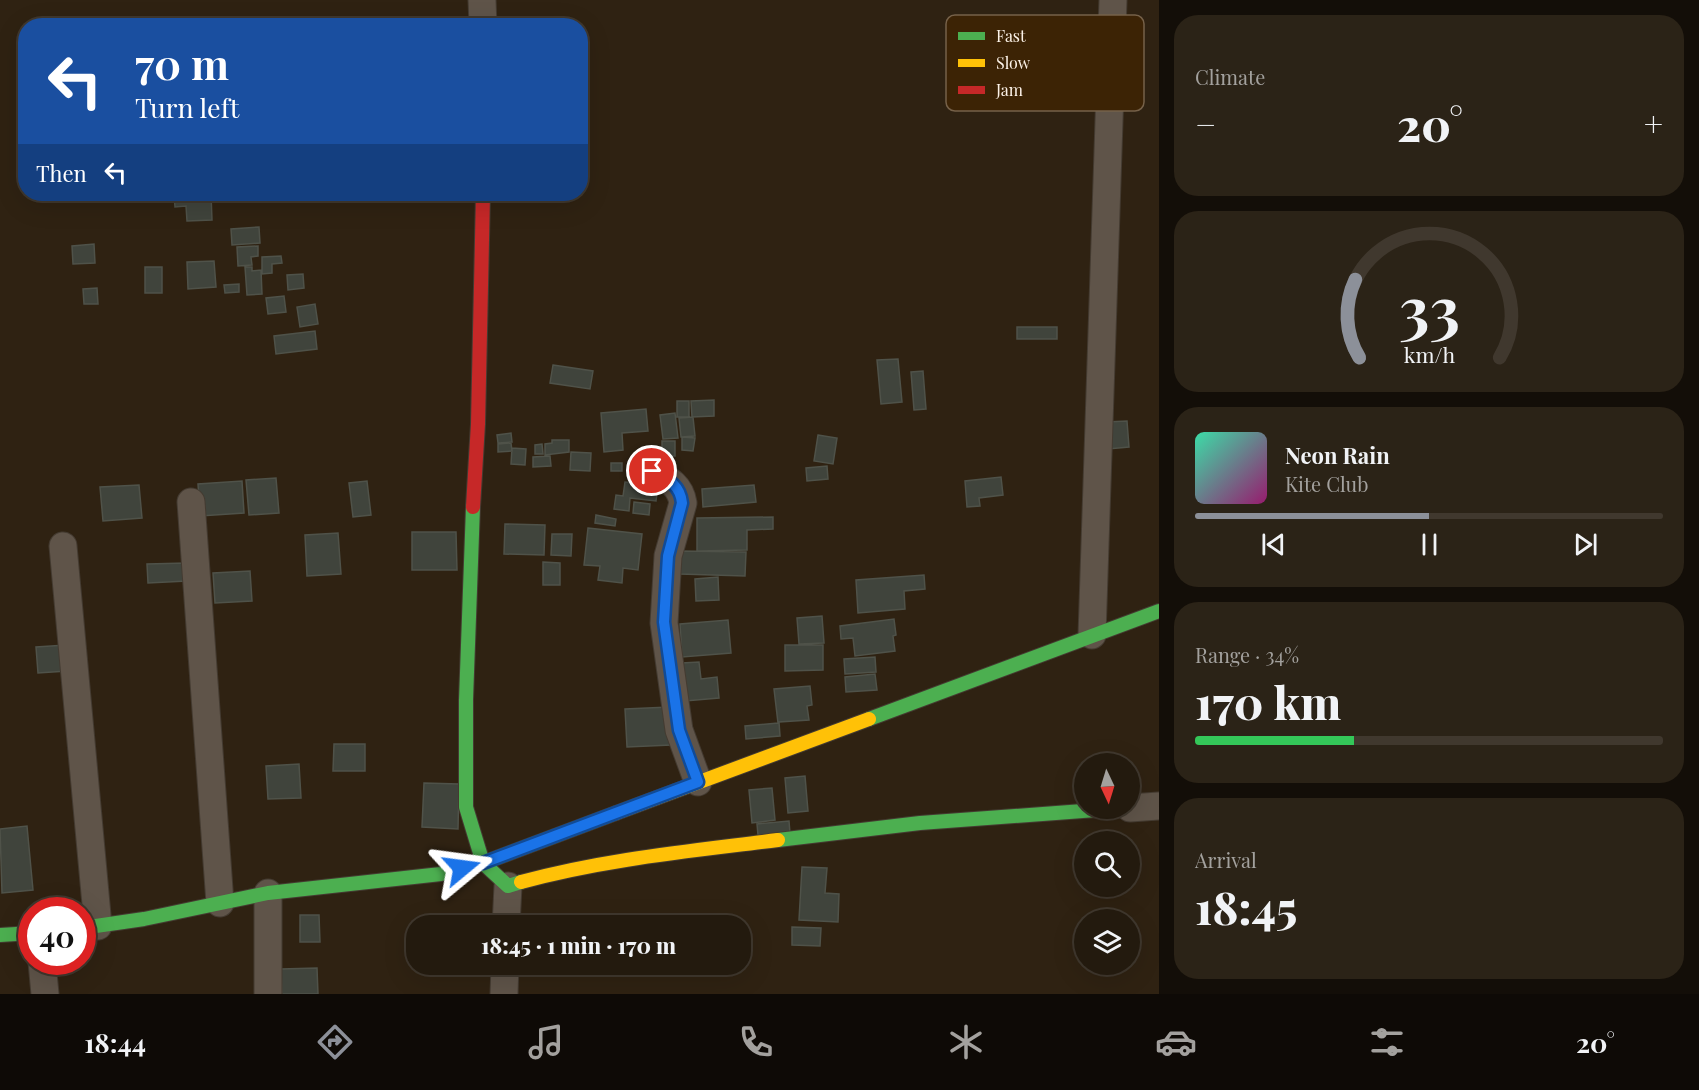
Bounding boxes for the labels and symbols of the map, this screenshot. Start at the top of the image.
legend [946,15,1144,111]
text: Fast [996,25,1026,46]
text: Slow [996,52,1031,73]
text: Jam [995,79,1023,100]
pin [626,445,677,496]
north arrow [1074,753,1140,819]
position arrow [430,836,494,900]
speed limit sign: 40 [18,897,96,975]

